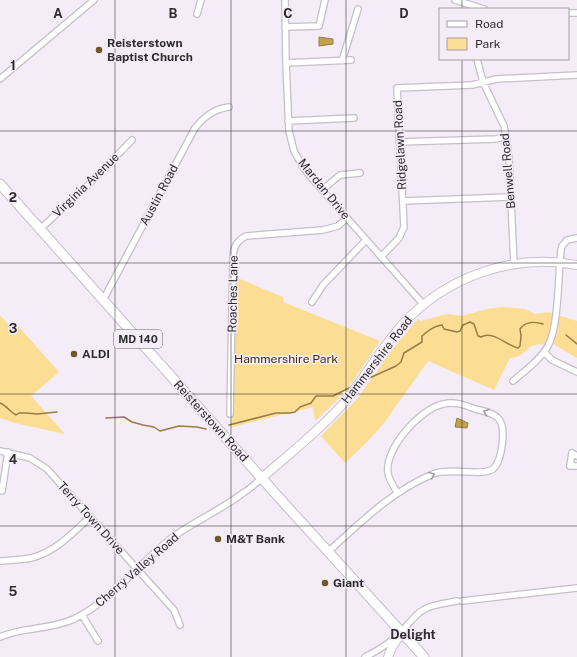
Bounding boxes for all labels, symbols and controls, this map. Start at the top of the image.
text: A [53,6,63,21]
text: B [169,6,178,21]
text: C [283,6,293,21]
text: D [399,6,409,21]
legend [439,8,569,60]
text: Road [475,17,503,31]
place label: Reisterstown Baptist Church [107,36,193,64]
text: Park [475,37,501,51]
marker: Reisterstown Baptist Church [94,45,104,55]
text: 1 [10,58,16,73]
street label: Ridgelawn Road [391,100,409,190]
street label: Benwell Road [498,132,518,210]
street label: Virginia Avenue [50,150,122,220]
street label: Mardan Drive [295,156,353,222]
street label: Austin Road [137,162,181,228]
text: 2 [9,190,17,205]
street label: Roaches Lane [225,255,241,333]
street label: Hammershire Road [339,314,415,406]
text: 3 [9,321,18,336]
road number: MD 140 [114,330,162,348]
place label: ALDI [82,347,110,361]
marker: ALDI [69,349,79,359]
park label: Hammershire Park [234,352,338,366]
street label: Reisterstown Road [171,378,251,464]
one-way arrow [483,409,490,417]
text: 4 [9,452,18,467]
one-way arrow [428,472,436,480]
street label: Terry Town Drive [55,479,127,557]
street label: Cherry Valley Road [92,530,182,610]
place label: M&T Bank [226,532,285,546]
marker: M&T Bank [213,534,223,544]
place label: Giant [333,576,364,590]
marker: Giant [320,578,330,588]
text: 5 [9,584,18,599]
district label: Delight [390,627,436,642]

